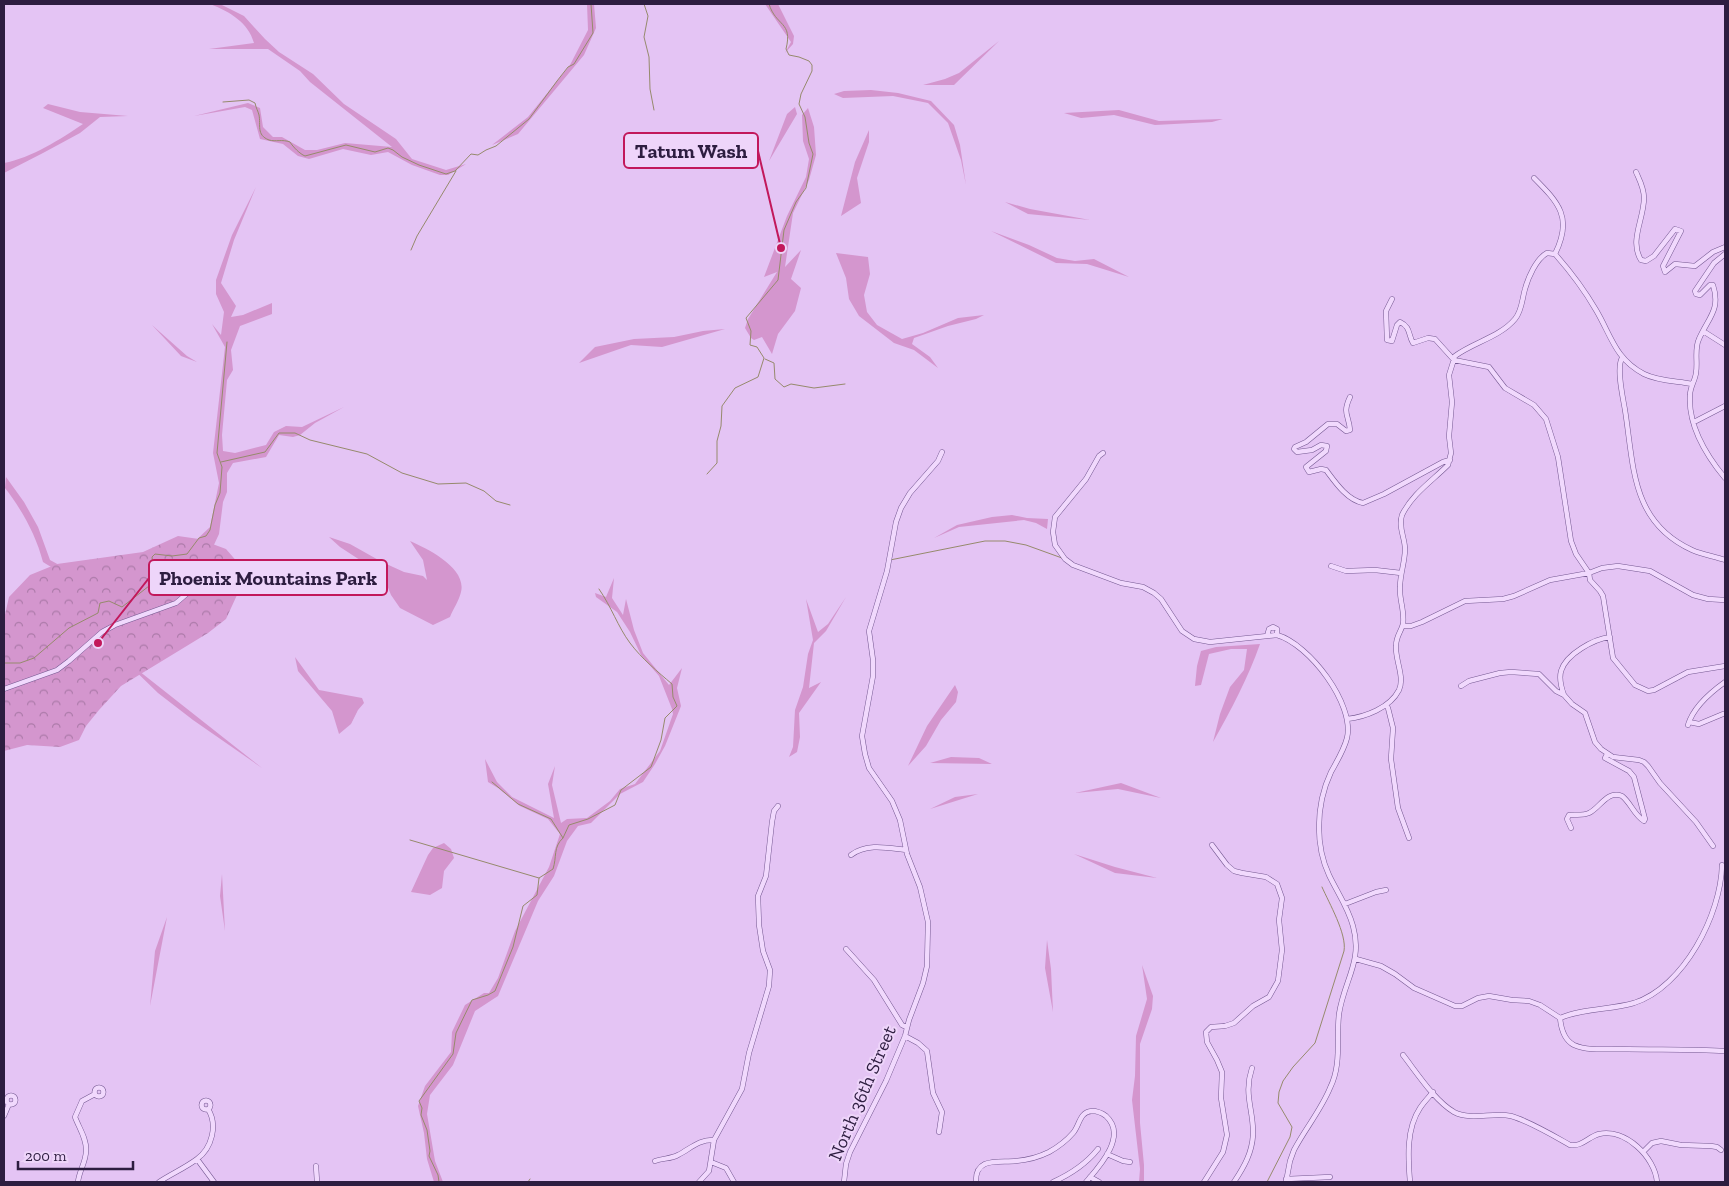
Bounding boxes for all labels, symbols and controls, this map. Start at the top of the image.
callout: Tatum Wash [624,133,758,168]
text: Tatum Wash [635,139,748,163]
callout: Phoenix Mountains Park [149,560,387,595]
text: Phoenix Mountains Park [159,566,377,590]
street label: North 36th Street [823,1022,901,1164]
scale bar [18,1138,132,1170]
text: 200 m [25,1147,66,1165]

